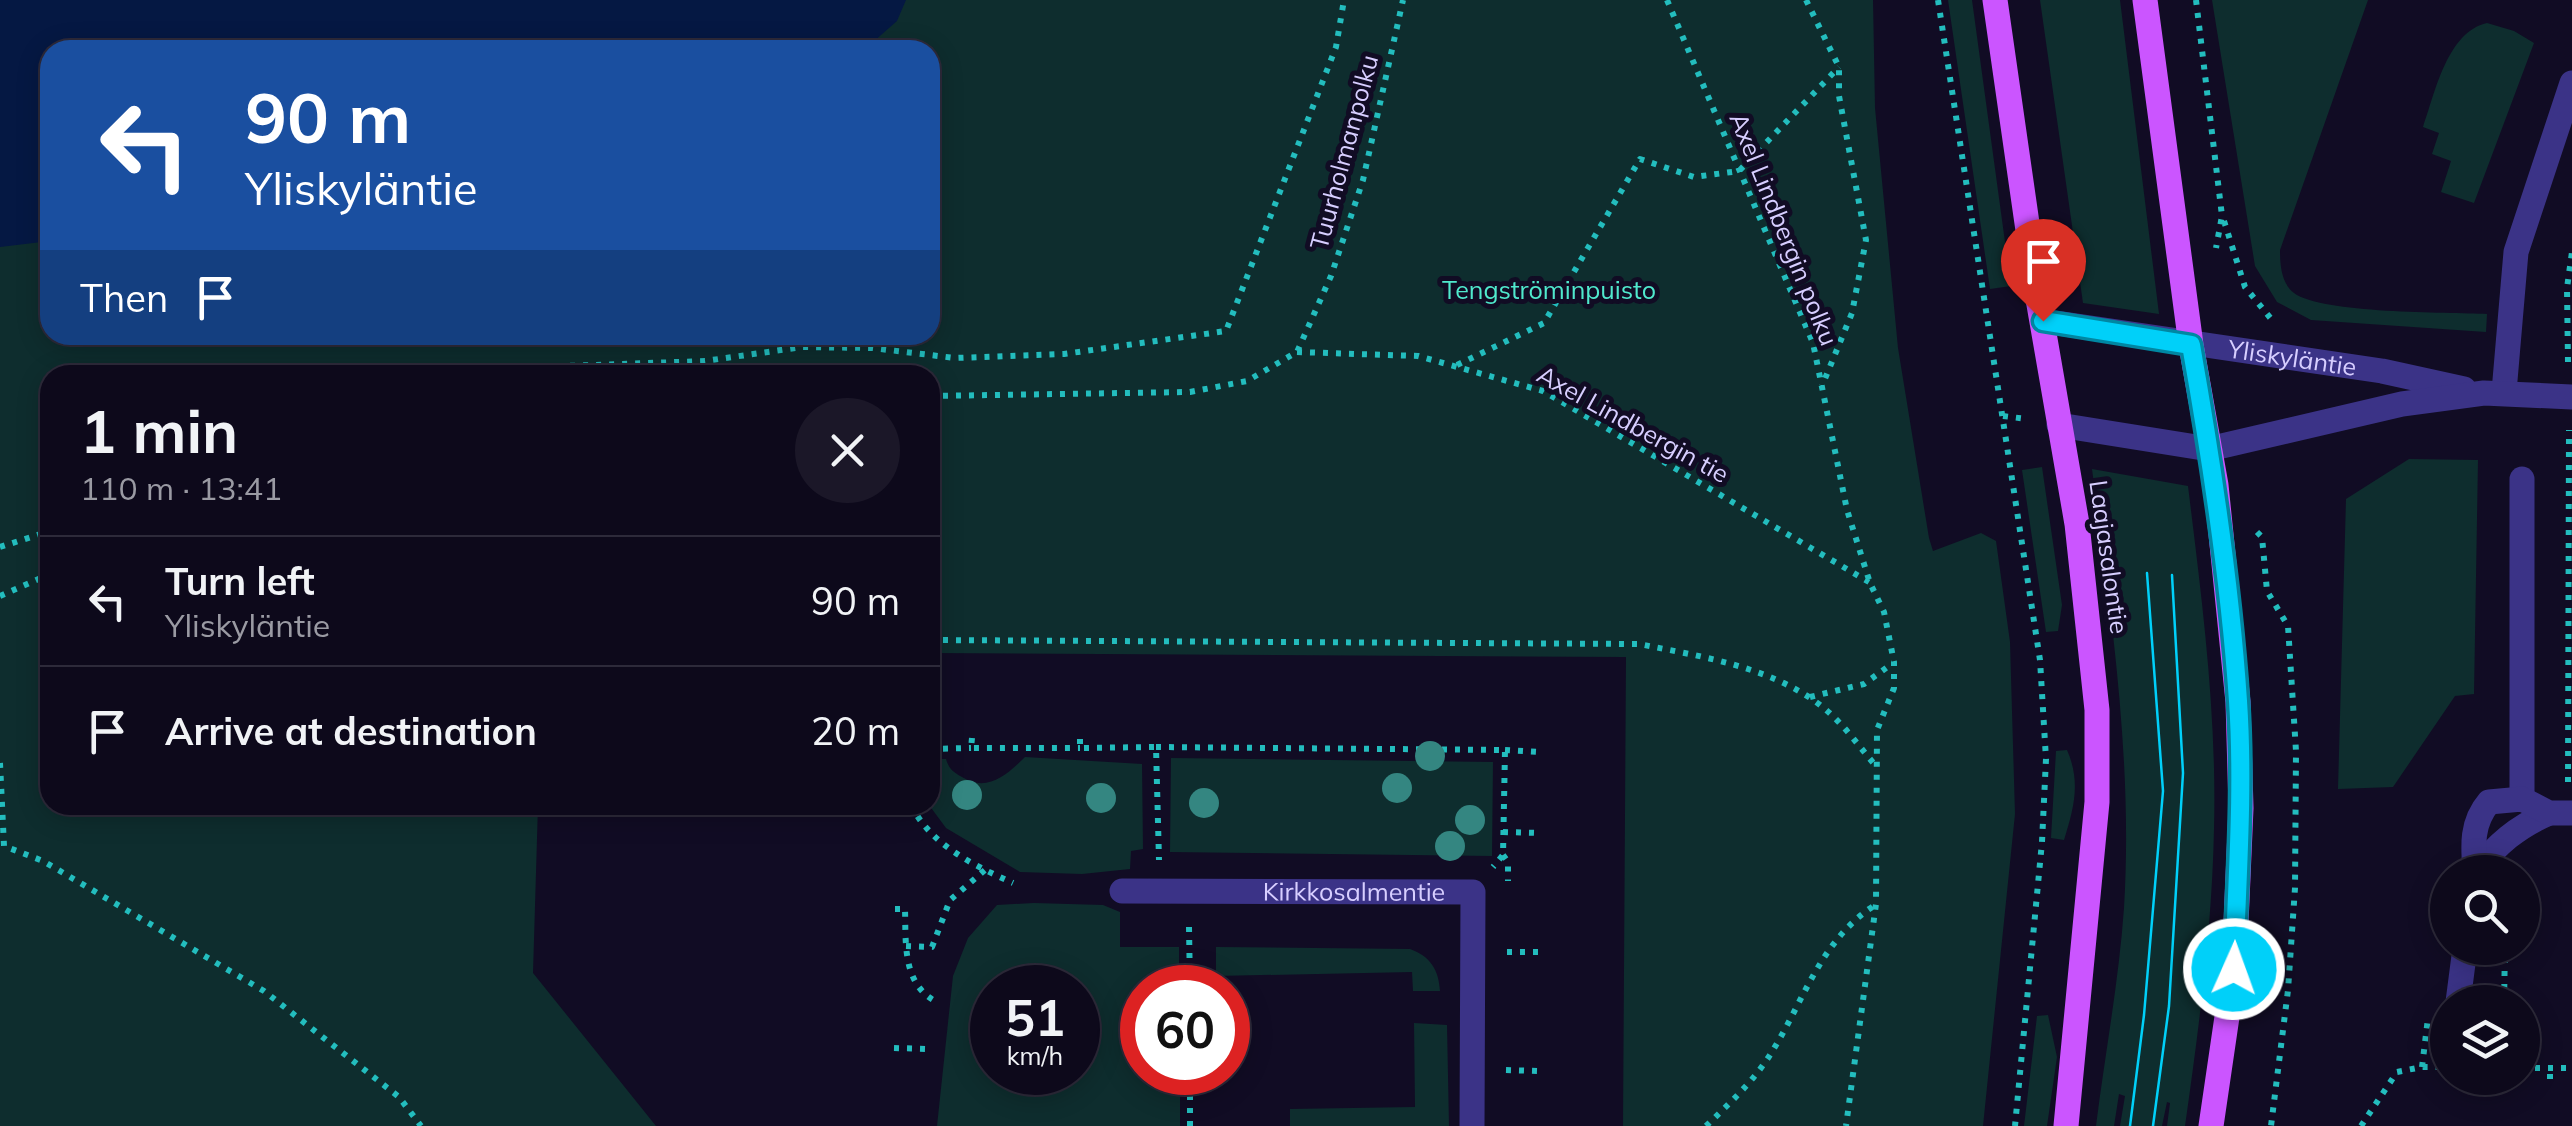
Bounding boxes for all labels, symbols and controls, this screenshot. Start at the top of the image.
street label: Tuurholmanpolku [1303,51,1384,253]
text: 90 m [245,73,411,161]
icon: left [80,80,210,210]
street label: Axel Lindbergin polku [1724,108,1845,350]
text: Yliskyläntie [245,160,477,216]
pin [2001,219,2086,322]
icon: arrive [2016,234,2071,289]
icon: arrive [188,270,243,325]
text: Then [80,274,168,322]
park label: Tengströminpuisto [1442,274,1656,305]
street label: Yliskyläntie [2225,332,2359,382]
street label: Axel Lindbergin tie [1532,358,1734,489]
text: 1 min [80,393,238,468]
button: close [795,398,900,503]
text: 110 m · 13:41 [80,468,282,508]
street label: Laajasalontie [2083,478,2136,636]
text: Turn left [165,557,315,605]
icon: left [80,574,135,629]
text: 90 m [811,577,900,625]
text: Yliskyläntie [165,605,330,645]
icon: arrive [80,704,135,759]
text: Arrive at destination [165,707,537,755]
text: 20 m [811,707,900,755]
map controls [2430,855,2540,1095]
button: search [2430,855,2540,965]
street label: Kirkkosalmentie [1263,875,1445,907]
position arrow [2182,917,2286,1021]
speed limit sign: 60 [1120,965,1250,1095]
button: layers [2430,985,2540,1095]
text: 51 [1005,986,1065,1049]
text: km/h [1007,1040,1063,1071]

